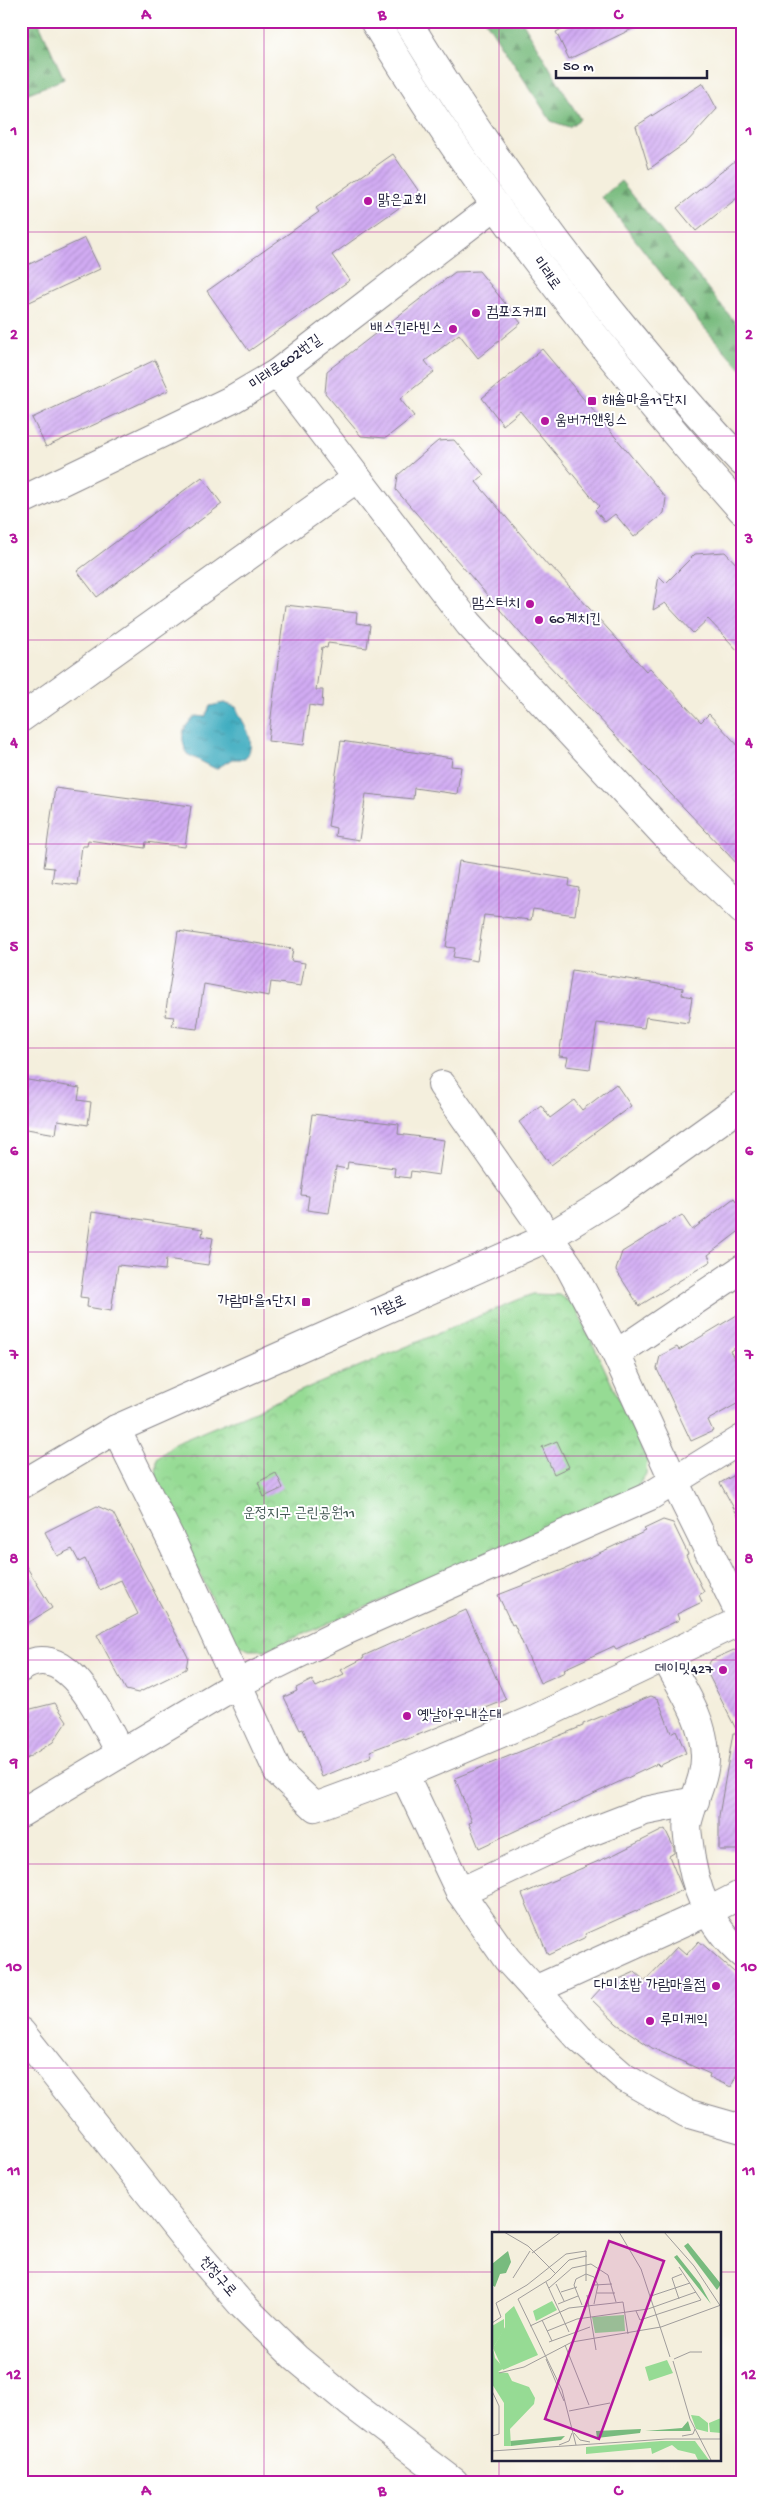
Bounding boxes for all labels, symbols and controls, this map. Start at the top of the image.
text: A [140,7,152,26]
text: B [377,7,387,26]
text: C [613,7,624,26]
scale bar [556,48,707,80]
text: 50 m [563,58,594,76]
text: 1 [10,123,17,142]
text: 1 [745,123,752,142]
place label: 맑은교회 [378,192,426,210]
marker: 맑은교회 [362,195,374,207]
street label: 미래로 [528,254,564,294]
place label: 컴포즈커피 [486,304,546,322]
marker: 컴포즈커피 [470,307,482,319]
place label: 배스킨라빈스 [371,320,443,338]
marker: 배스킨라빈스 [447,323,459,335]
text: 2 [10,327,18,346]
text: 2 [745,327,753,346]
street label: 미래로602번길 [247,332,325,394]
place label: 해솔마을11단지 [602,392,687,410]
marker: 해솔마을11단지 [586,395,598,407]
place label: 움버거앤윙스 [555,412,627,430]
marker: 움버거앤윙스 [539,415,551,427]
text: 3 [9,531,18,550]
text: 3 [744,531,753,550]
place label: 맘스터치 [472,595,520,613]
marker: 맘스터치 [524,598,536,610]
place label: 60계치킨 [549,611,601,629]
marker: 60계치킨 [533,614,545,626]
text: 4 [9,735,18,754]
text: 4 [744,735,753,754]
text: 5 [10,939,19,958]
text: 5 [745,939,754,958]
text: 6 [10,1143,19,1162]
text: 6 [745,1143,754,1162]
street label: 가람로 [369,1292,409,1324]
place label: 가람마을1단지 [218,1293,296,1311]
marker: 가람마을1단지 [300,1296,312,1308]
text: 7 [9,1347,19,1366]
text: 7 [744,1347,754,1366]
park label: 운정지구 근린공원11 [243,1505,355,1523]
text: 8 [10,1551,19,1570]
text: 8 [745,1551,754,1570]
place label: 데이밋427 [655,1661,714,1679]
marker: 데이밋427 [717,1664,729,1676]
place label: 옛날아우내순대 [417,1707,502,1725]
marker: 옛날아우내순대 [401,1710,413,1722]
text: 9 [9,1755,18,1774]
text: 9 [744,1755,753,1774]
text: 10 [5,1959,22,1978]
text: 10 [740,1959,757,1978]
place label: 다미초밥 가람마을점 [594,1977,706,1995]
marker: 다미초밥 가람마을점 [710,1980,722,1992]
place label: 루미케익 [660,2012,708,2030]
marker: 루미케익 [644,2015,656,2027]
text: 11 [7,2163,20,2182]
text: 11 [742,2163,755,2182]
inset map [492,2232,720,2460]
street label: 천정구로 [194,2253,240,2301]
text: 12 [6,2367,21,2386]
text: 12 [741,2367,756,2386]
text: A [140,2483,152,2502]
text: B [377,2483,387,2502]
text: C [613,2483,624,2502]

